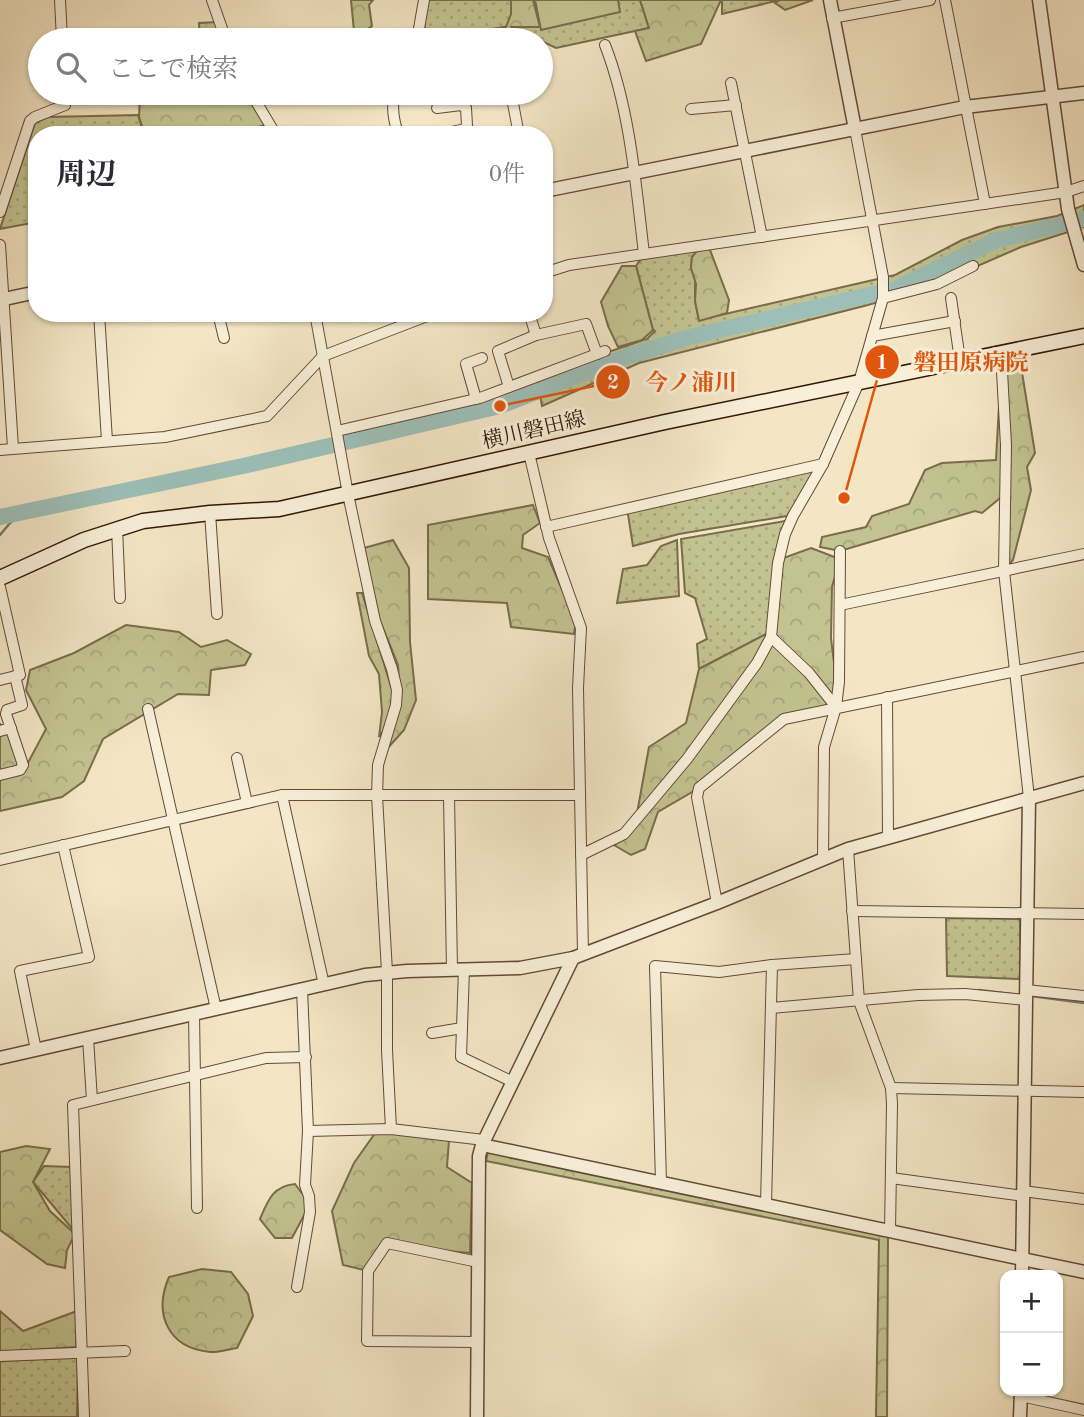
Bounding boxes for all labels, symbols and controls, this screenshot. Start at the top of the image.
search box [28,28,553,105]
icon: search [52,48,90,86]
text: ここで検索 [108,57,238,83]
text: 周辺 [56,161,116,191]
text: 0件 [489,163,525,186]
callout: 磐田原病院 [864,340,1042,384]
text: 磐田原病院 [914,350,1029,375]
text: 1 [876,353,888,374]
callout: 今ノ浦川 [596,360,751,404]
text: 今ノ浦川 [645,370,737,395]
text: 2 [607,373,619,394]
street label: 横川磐田線 [480,407,588,453]
map controls [1000,1270,1063,1396]
button: + [1000,1270,1063,1333]
button: − [1000,1333,1063,1396]

